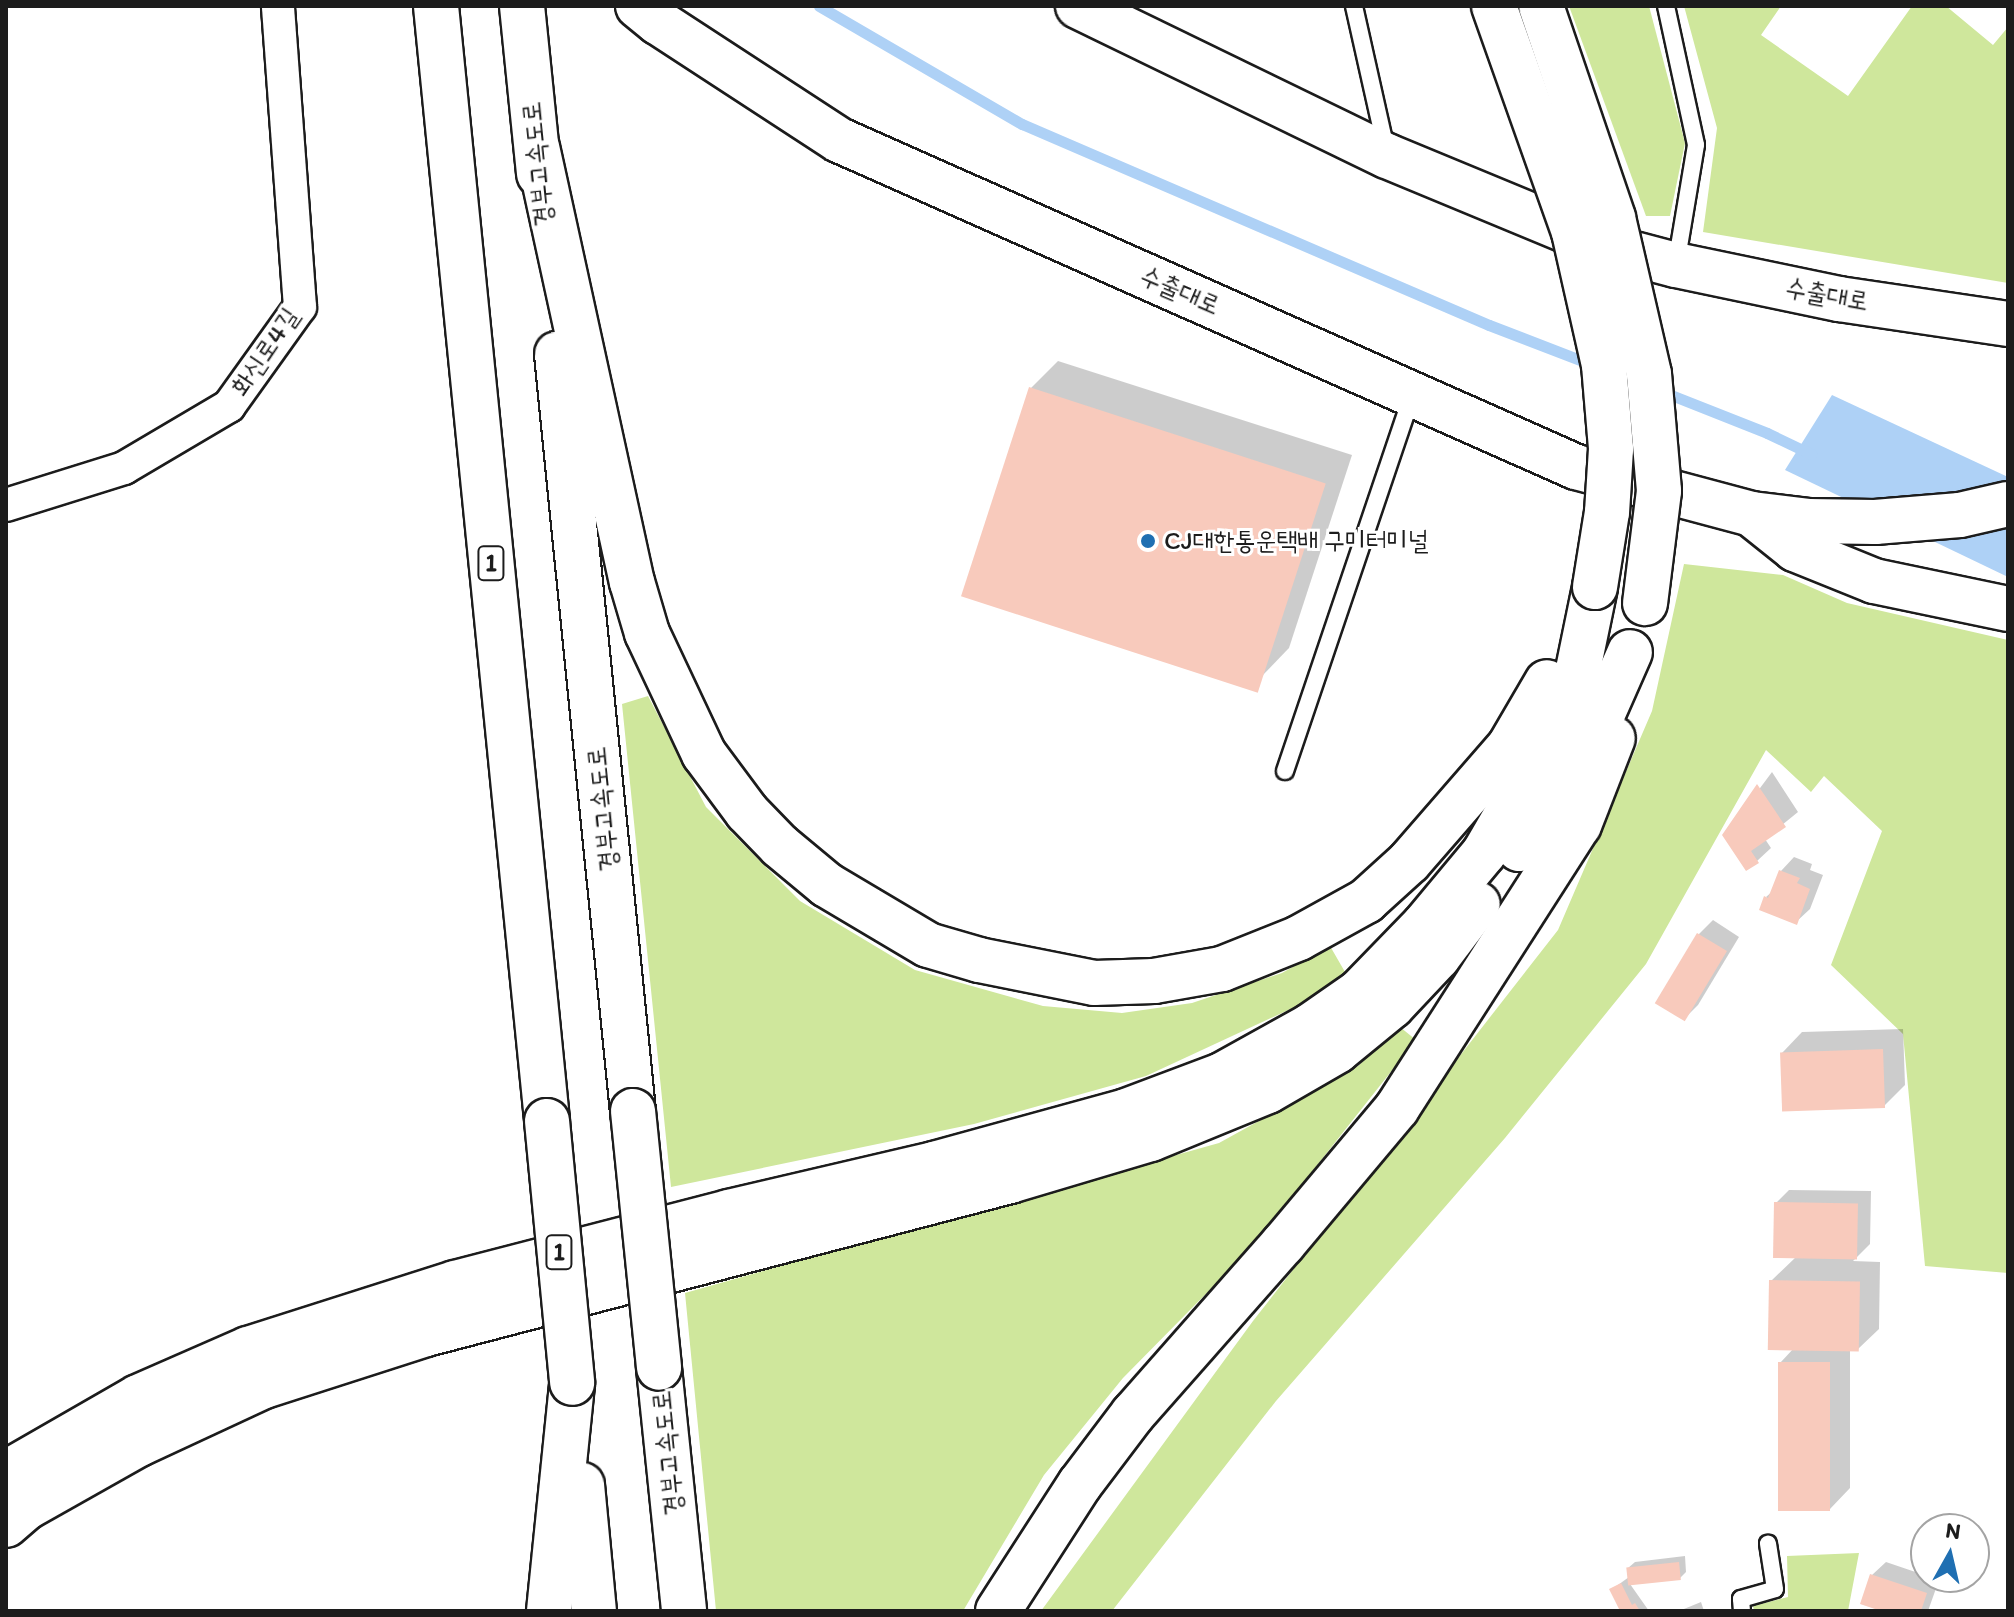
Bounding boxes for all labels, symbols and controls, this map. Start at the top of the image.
street label: 경부고속도로 [516,100,560,228]
street label: 수출대로 [1135,260,1225,322]
street label: 수출대로 [1783,272,1871,318]
street label: 화신로4길 [224,302,306,402]
place label: CJ대한통운택배 구미터미널 [1164,525,1429,557]
marker: CJ대한통운택배 구미터미널 [1139,532,1157,550]
road number: 1 [477,543,505,583]
street label: 경부고속도로 [581,745,625,873]
road number: 1 [545,1232,573,1272]
street label: 경부고속도로 [646,1389,690,1517]
north arrow [1910,1513,1990,1593]
text: N [1944,1516,1962,1545]

